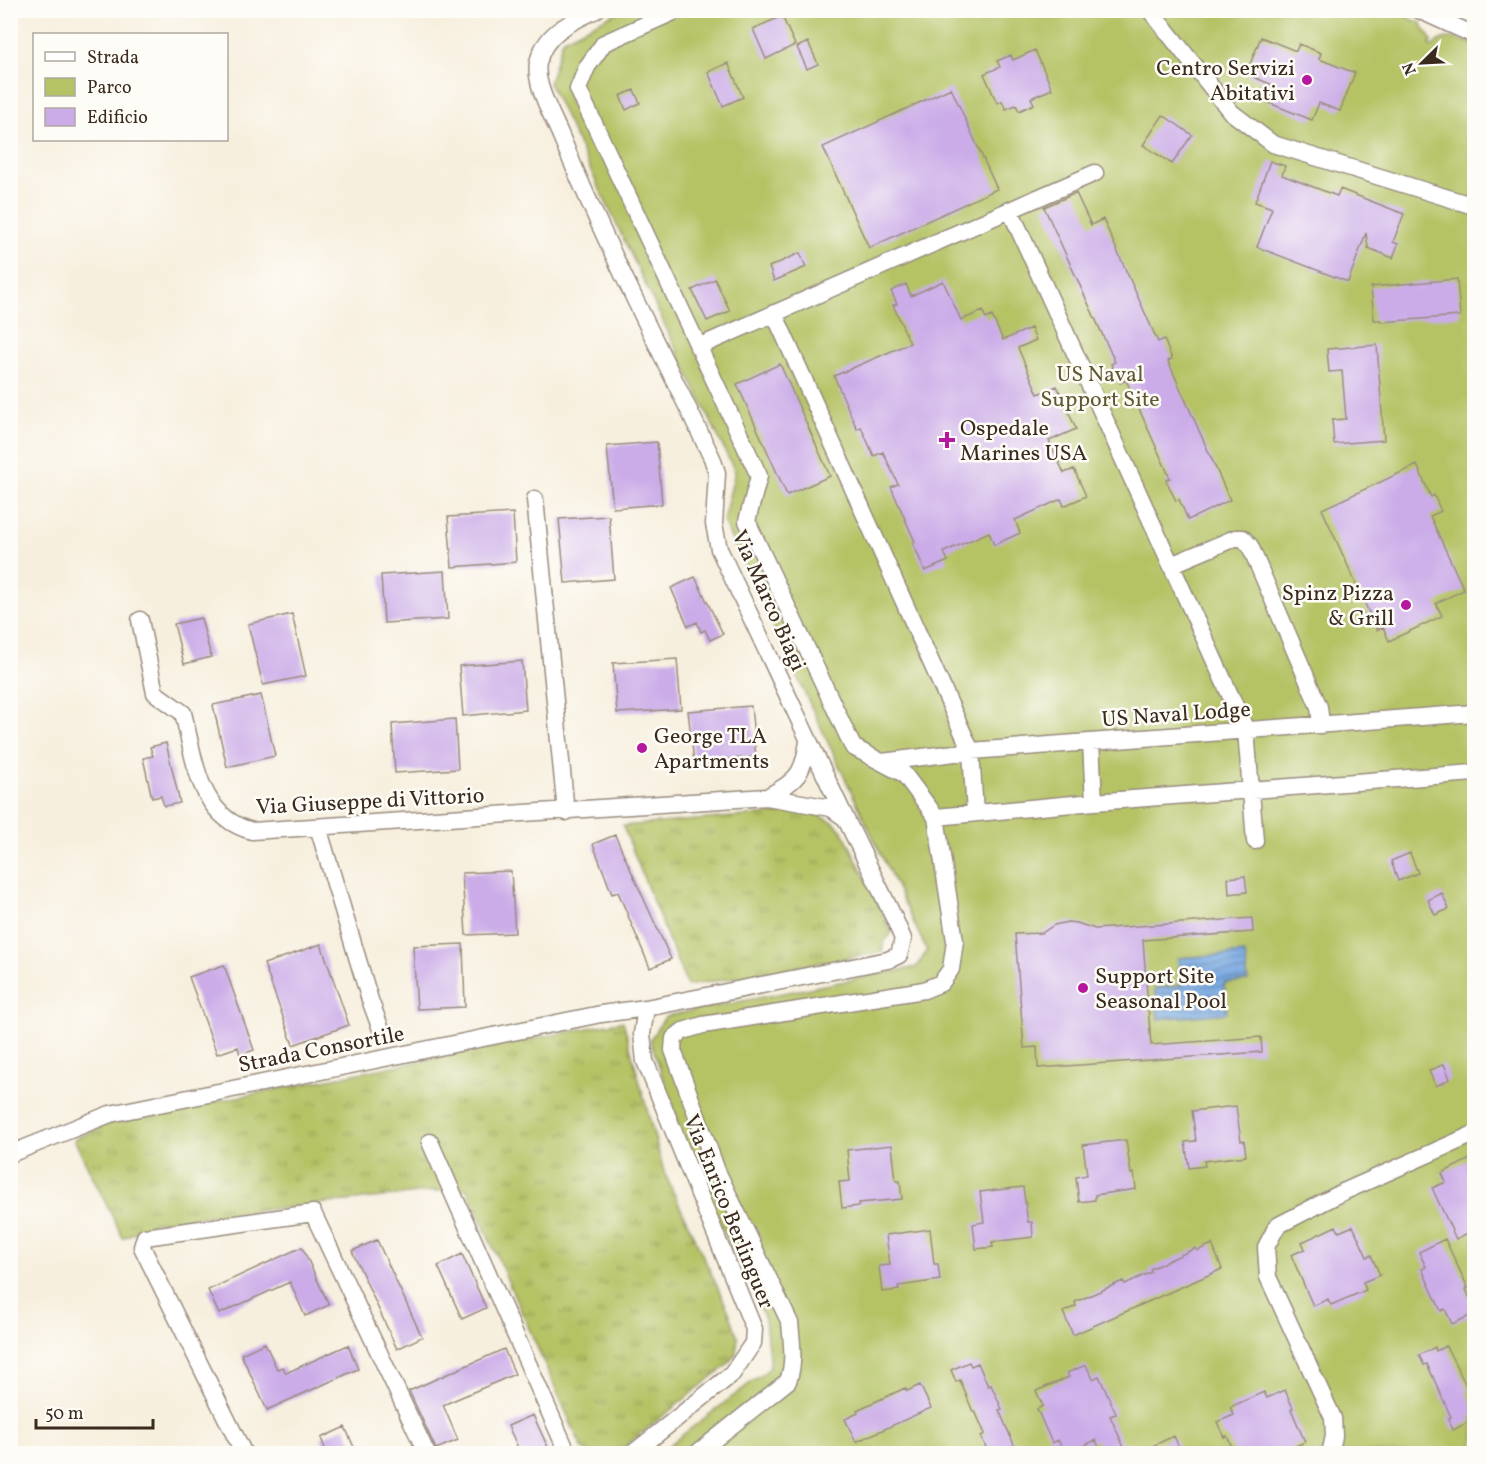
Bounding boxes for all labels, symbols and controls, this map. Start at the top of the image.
legend [33,33,228,141]
north arrow [1392,33,1452,93]
text: Strada [87,46,139,71]
place label: Centro Servizi Abitativi [1156,54,1295,110]
text: N [1398,58,1423,78]
marker: Centro Servizi Abitativi [1300,73,1314,87]
text: Parco [87,76,132,101]
text: Edificio [87,106,148,131]
park label: US Naval Support Site [1040,360,1160,416]
place label: Ospedale Marines USA [960,414,1087,470]
marker: Ospedale Marines USA [938,431,956,449]
street label: Via Marco Biagi [723,525,813,677]
place label: Spinz Pizza & Grill [1282,579,1394,635]
marker: Spinz Pizza & Grill [1399,598,1413,612]
street label: US Naval Lodge [1100,695,1252,736]
place label: George TLA Apartments [654,722,769,778]
marker: George TLA Apartments [635,741,649,755]
street label: Via Giuseppe di Vittorio [255,781,485,824]
place label: Support Site Seasonal Pool [1095,962,1227,1018]
marker: Support Site Seasonal Pool [1076,981,1090,995]
street label: Strada Consortile [236,1019,407,1082]
street label: Via Enrico Berlinguer [675,1110,781,1314]
scale bar [36,1392,153,1430]
text: 50 m [45,1402,84,1427]

